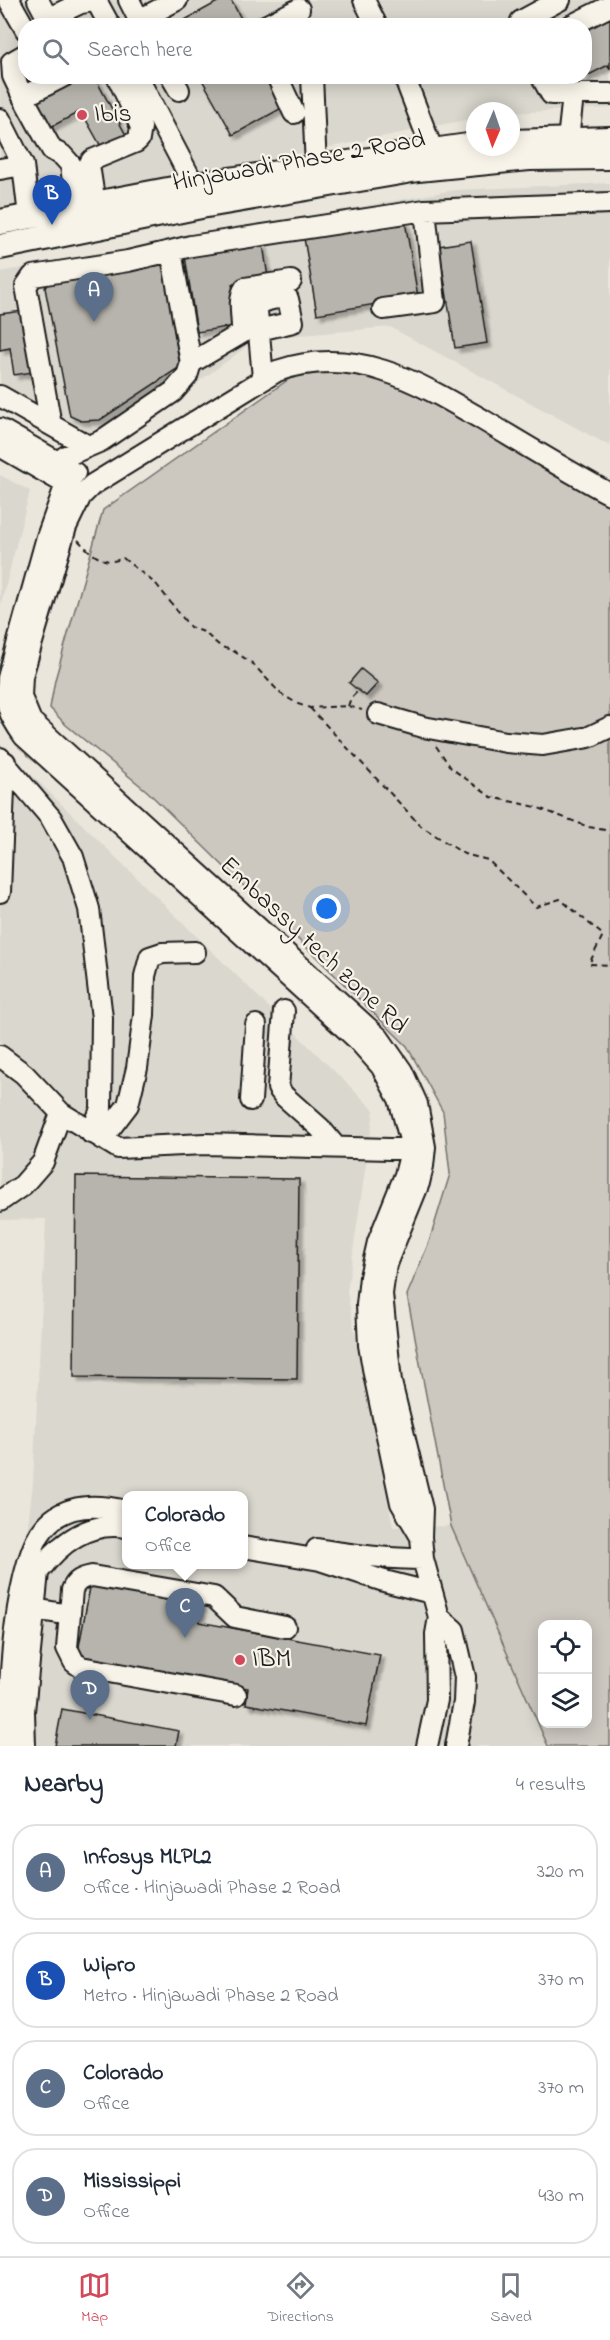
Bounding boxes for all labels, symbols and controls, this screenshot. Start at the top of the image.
search box [18,18,592,84]
icon: search [39,35,72,68]
text: Search here [87,35,192,67]
place label: Ibis [94,96,132,134]
north arrow [466,102,520,156]
marker: Ibis [75,108,89,122]
street label: Hinjawadi Phase 2 Road [170,121,429,203]
pin: B [32,176,72,225]
pin: A [74,272,113,322]
street label: Embassy tech zone Rd [210,848,416,1044]
your location [312,894,341,923]
popup [122,1491,248,1569]
text: Colorado [145,1500,225,1532]
text: Office [145,1532,191,1561]
pin: C [166,1588,204,1638]
map controls [538,1620,592,1728]
button: locate [538,1620,592,1674]
place label: IBM [252,1641,291,1679]
marker: IBM [233,1653,247,1667]
pin: D [70,1670,110,1720]
button: layers [538,1674,592,1728]
text: Nearby [24,1766,103,1804]
text: 4 results [516,1771,586,1800]
text: Infosys MLPL2 [83,1842,211,1874]
text: A [39,1858,52,1887]
text: 320 m [537,1858,584,1887]
text: Office · Hinjawadi Phase 2 Road [83,1874,341,1903]
text: Wipro [83,1950,135,1982]
text: B [39,1966,52,1995]
text: 370 m [538,1966,584,1995]
text: Metro · Hinjawadi Phase 2 Road [83,1982,339,2011]
text: Colorado [83,2058,164,2090]
text: C [40,2074,51,2103]
text: 370 m [538,2074,584,2103]
text: Office [83,2090,129,2119]
text: Mississippi [83,2166,181,2198]
text: D [38,2182,53,2211]
text: 430 m [538,2182,584,2211]
text: Office [83,2198,129,2227]
tab: Map [78,2269,111,2329]
tab: Directions [267,2269,334,2329]
tab: Saved [490,2269,532,2329]

